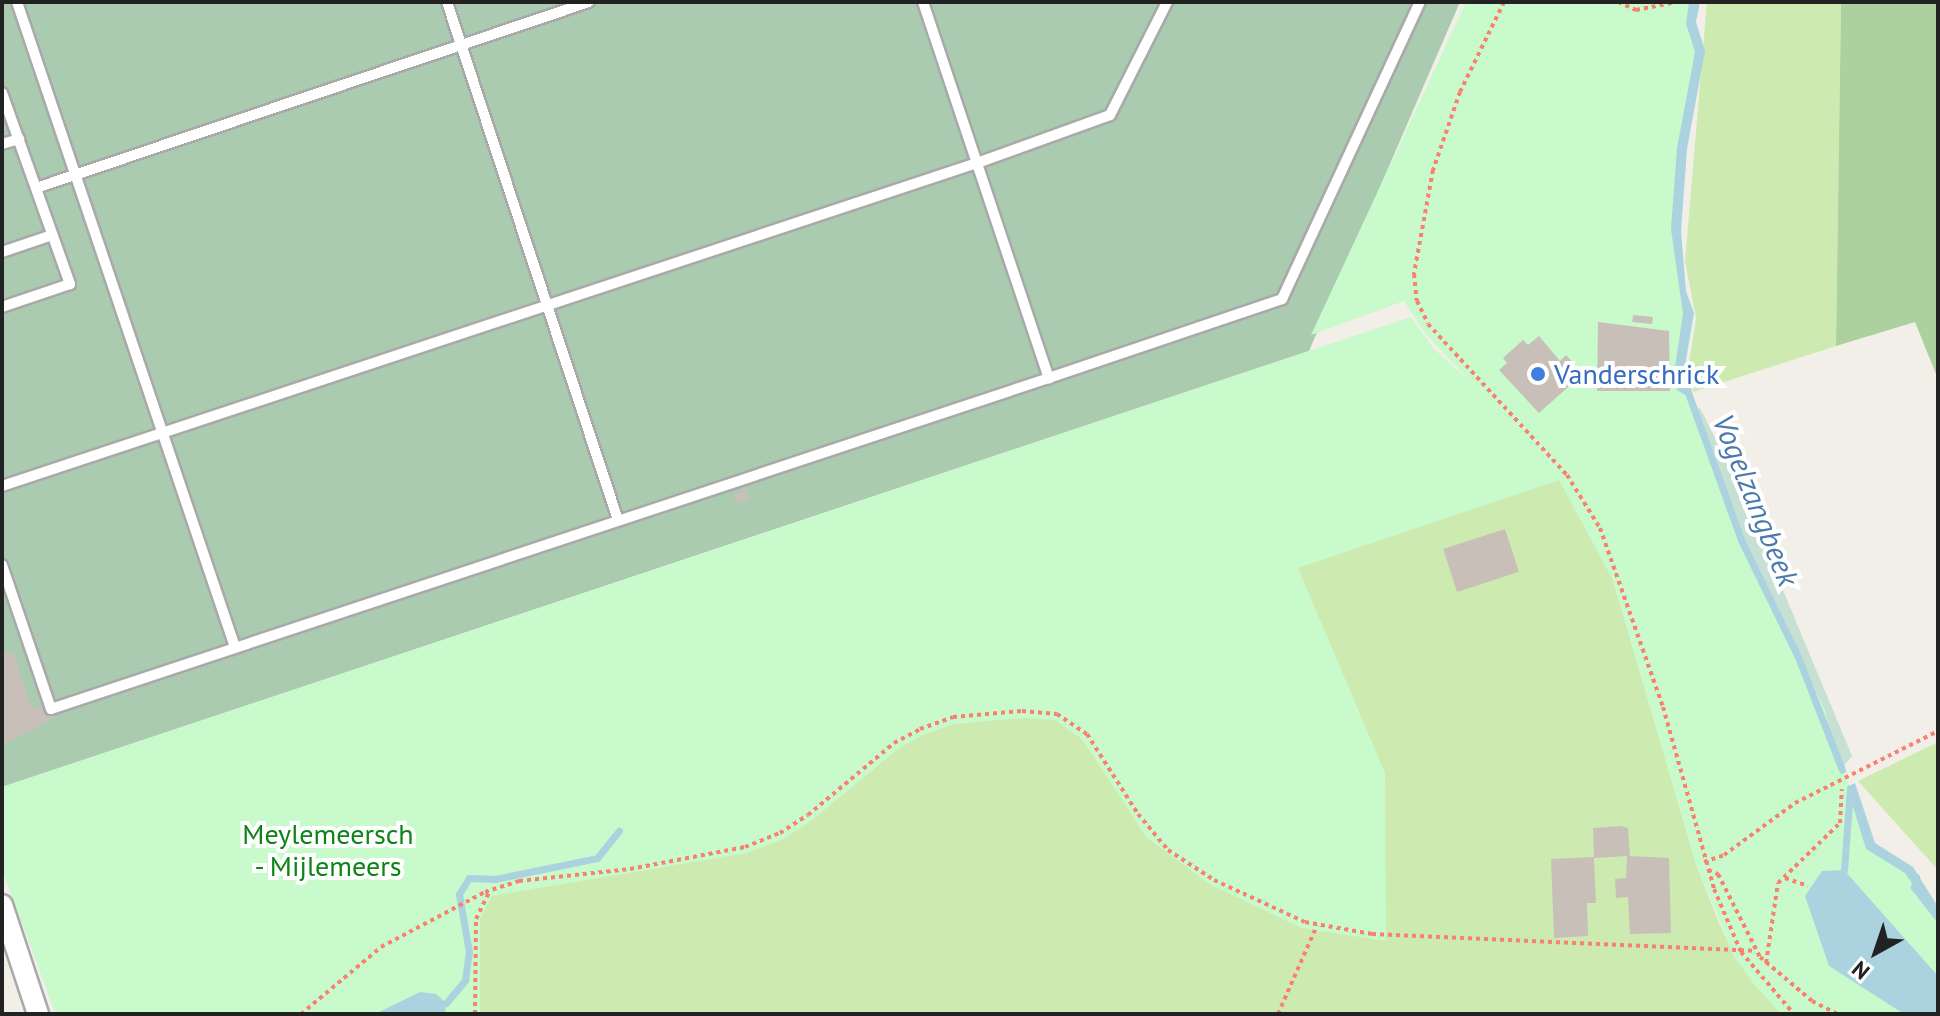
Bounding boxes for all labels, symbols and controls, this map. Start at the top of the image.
place label: Vanderschrick [1554,357,1719,391]
marker: Vanderschrick [1529,365,1547,383]
water label: Vogelzangbeek [1705,409,1807,591]
park label: Meylemeersch - Mijlemeers [242,817,414,883]
north arrow [1836,912,1916,992]
text: N [1846,955,1875,986]

